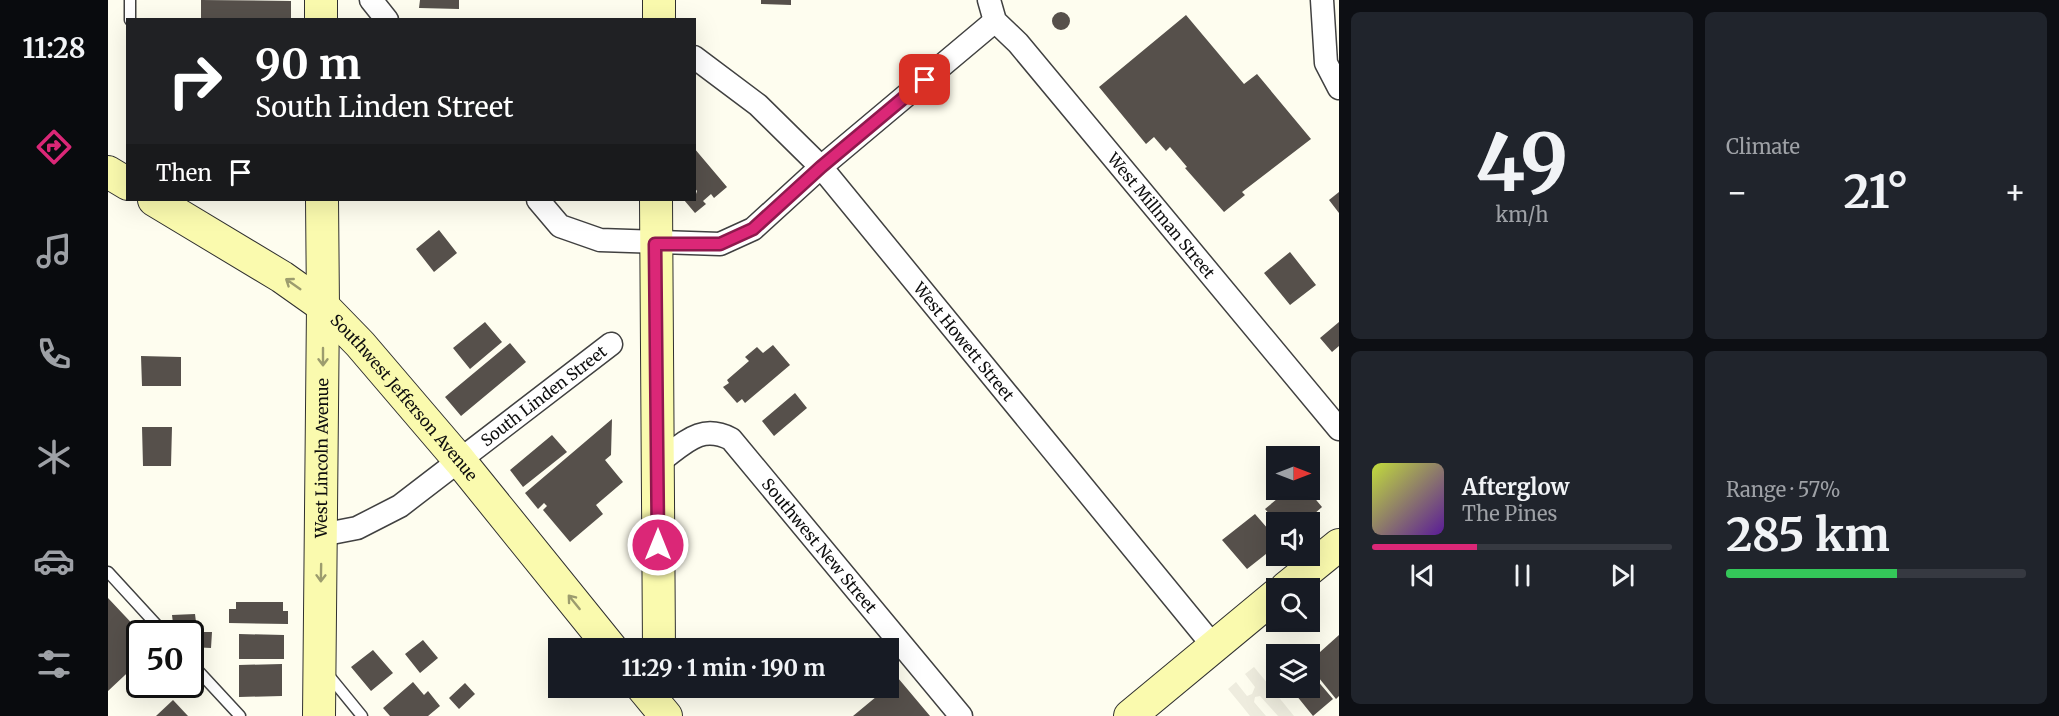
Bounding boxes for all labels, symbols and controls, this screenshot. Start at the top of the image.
text: 11:28 [22,31,86,65]
text: 90 m [255,38,361,90]
icon: right [156,42,234,120]
pin [899,54,950,105]
icon: arrive [908,63,941,96]
text: South Linden Street [255,90,514,124]
text: 49 [1476,114,1568,212]
icon: directions [33,126,75,168]
text: Climate [1726,134,1800,159]
street label: West Millman Street [1103,148,1220,283]
icon: arrive [224,156,257,189]
text: Then [156,159,212,187]
text: 21° [1843,164,1909,220]
text: − [1726,172,1748,213]
text: + [2004,172,2026,213]
text: km/h [1496,202,1548,227]
icon: music [33,230,75,272]
street label: West Howett Street [909,277,1019,406]
one-way arrow [285,278,301,290]
street label: Southwest Jefferson Avenue [326,310,482,485]
icon: phone [33,333,75,375]
street label: South Linden Street [477,341,611,450]
one-way arrow [317,346,329,366]
street label: West Lincoln Avenue [311,378,332,539]
icon: climate [33,436,75,478]
north arrow [1266,446,1320,500]
map controls [1266,446,1320,698]
text: Afterglow [1462,473,1569,501]
street label: Southwest New Street [758,474,882,618]
text: Range · 57% [1726,477,1840,502]
text: The Pines [1462,501,1557,526]
text: 285 km [1726,507,1890,563]
button: sound [1266,512,1320,566]
position arrow [626,513,690,577]
icon: car [33,540,75,582]
icon: previous [1406,559,1439,592]
icon: pause [1506,559,1539,592]
icon: next [1606,559,1639,592]
one-way arrow [315,562,327,582]
button: search [1266,578,1320,632]
one-way arrow [568,595,581,611]
speed limit sign: 50 [126,620,204,698]
icon: filters [33,643,75,685]
button: layers [1266,644,1320,698]
text: 11:29 · 1 min · 190 m [622,654,825,682]

